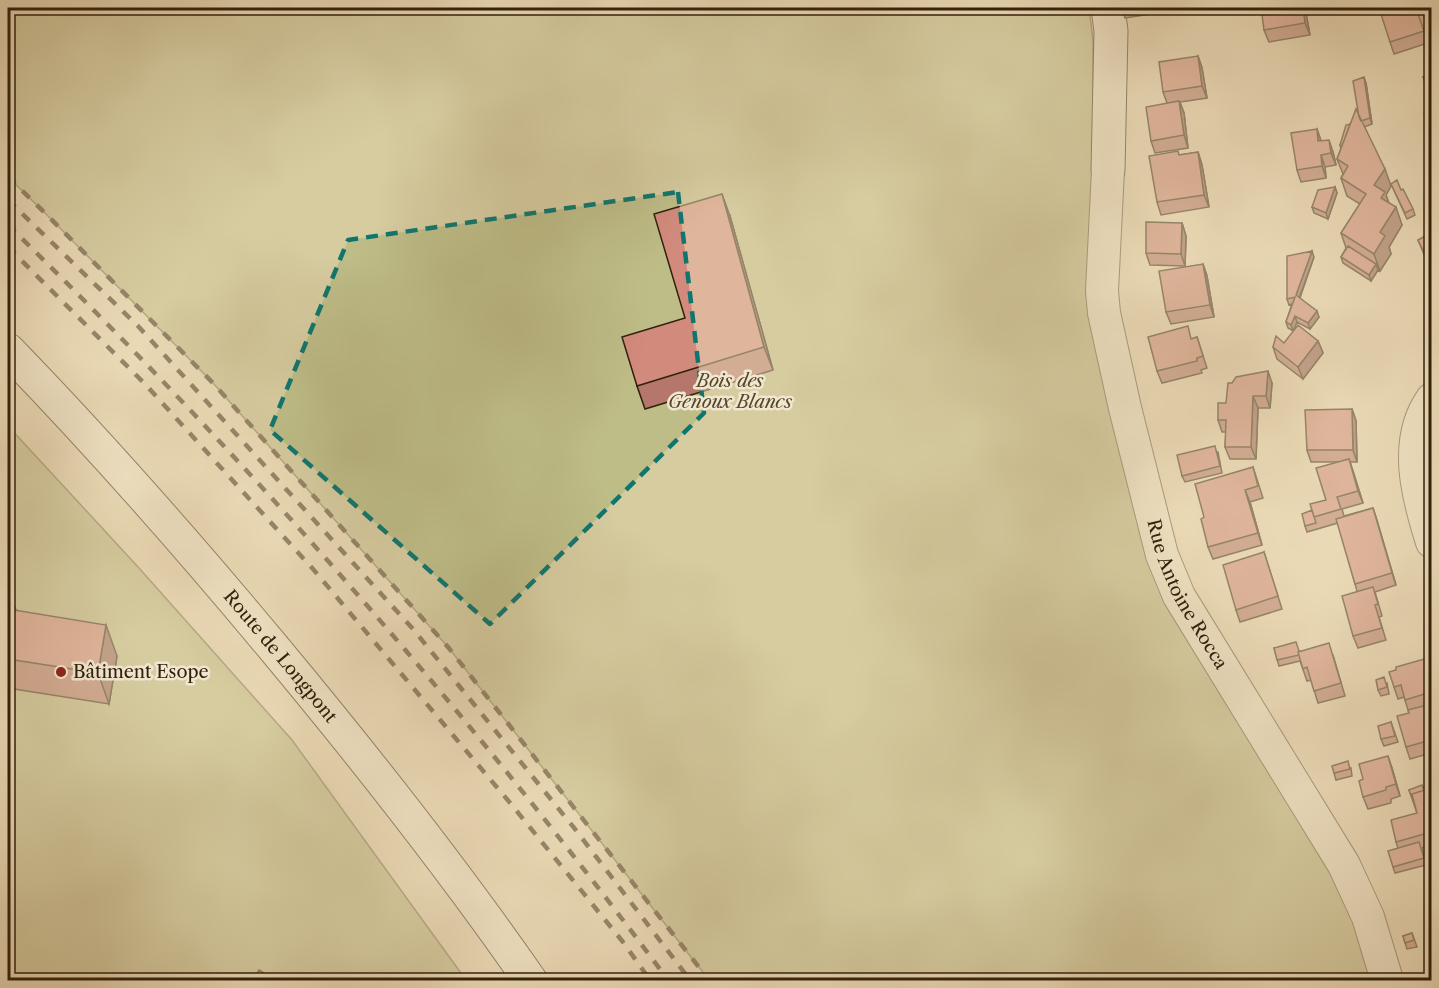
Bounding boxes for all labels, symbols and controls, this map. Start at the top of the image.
park label: Bois des Genoux Blancs [668,370,792,413]
street label: Rue Antoine Rocca [1142,517,1232,674]
street label: Route de Longpont [219,586,342,728]
place label: Bâtiment Esope [73,661,209,683]
marker: Bâtiment Esope [54,665,68,679]

